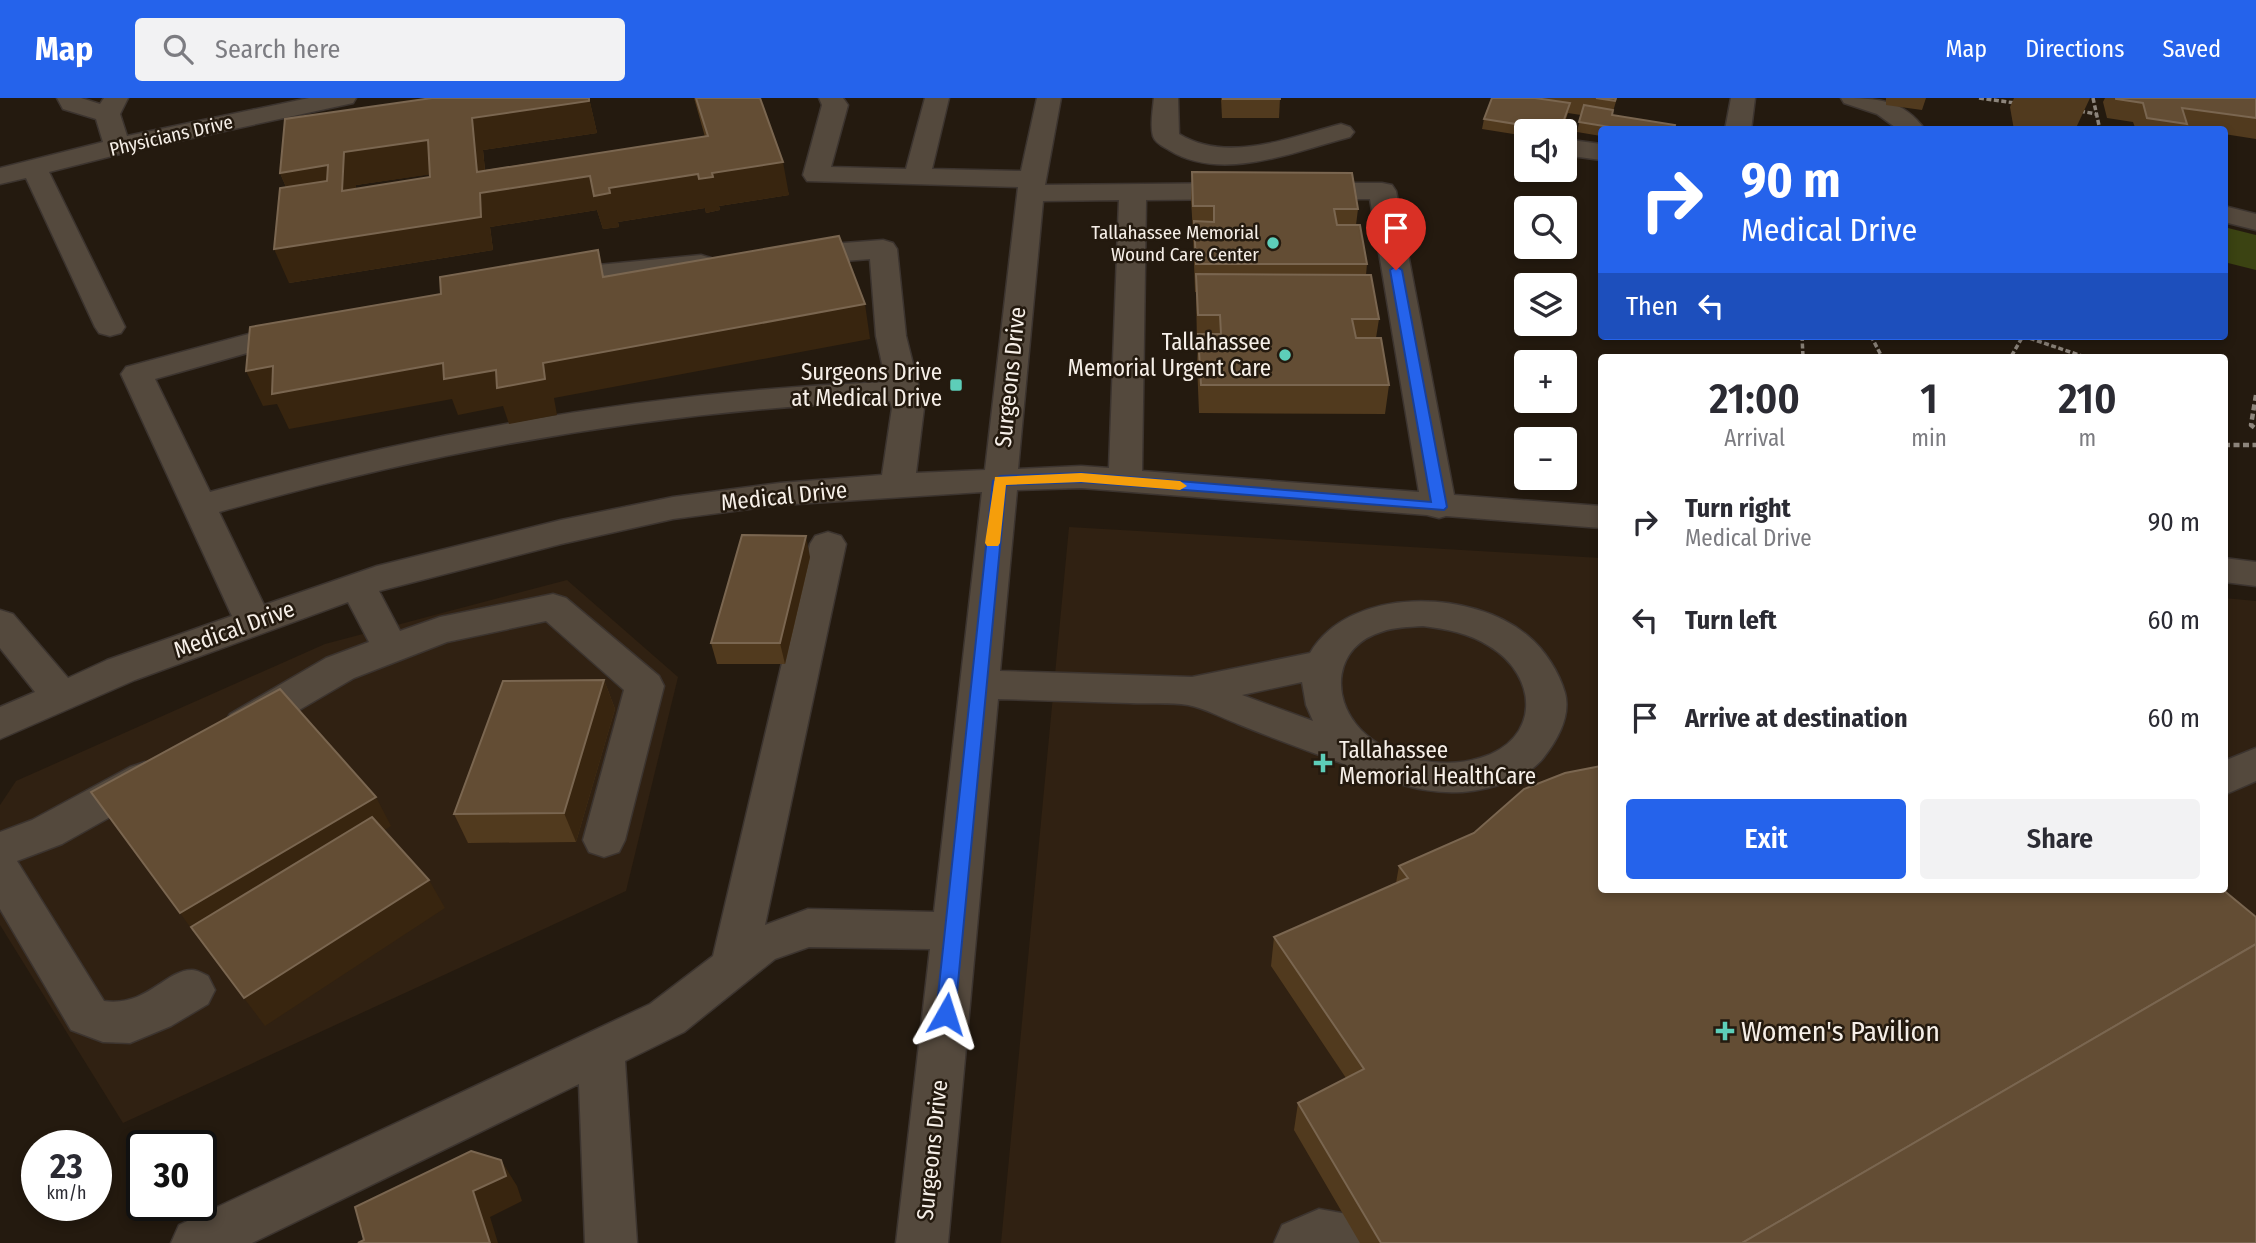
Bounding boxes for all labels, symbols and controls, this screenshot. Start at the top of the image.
search box [135,18,625,81]
text: Map [35,29,93,69]
icon: search [159,30,197,68]
text: Search here [215,34,340,65]
text: Map [1946,35,1987,63]
text: Directions [2025,35,2124,63]
text: Saved [2162,35,2221,63]
street label: Physicians Drive [107,110,235,161]
map controls [1514,119,1577,490]
button: sound [1514,119,1577,182]
text: 90 m [1741,151,1841,210]
icon: right [1626,154,1717,245]
button: search [1514,196,1577,259]
pin [1366,198,1426,270]
icon: arrive [1377,209,1415,247]
text: Medical Drive [1741,211,1917,249]
place label: Tallahassee Memorial Wound Care Center [1091,221,1259,266]
marker: Tallahassee Memorial Wound Care Center [1265,235,1281,251]
button: layers [1514,273,1577,336]
icon: left [1692,287,1730,325]
text: Then [1626,291,1678,322]
street label: Surgeons Drive [989,305,1031,449]
place label: Tallahassee Memorial Urgent Care [1068,328,1271,382]
marker: Tallahassee Memorial Urgent Care [1277,347,1293,363]
button: + [1514,350,1577,413]
place label: Surgeons Drive at Medical Drive [791,358,942,412]
text: 21:00 [1709,374,1800,424]
text: 1 [1920,374,1938,424]
text: 210 [2058,374,2117,424]
marker: Surgeons Drive at Medical Drive [948,377,964,393]
text: Arrival [1724,424,1785,452]
text: min [1911,424,1947,452]
text: m [2079,424,2096,452]
button: − [1514,427,1577,490]
street label: Medical Drive [720,475,848,517]
text: Turn right [1685,493,1791,524]
icon: right [1626,503,1664,541]
text: 90 m [2148,507,2200,538]
text: Medical Drive [1685,524,1812,552]
street label: Medical Drive [170,594,298,664]
icon: left [1626,601,1664,639]
text: Turn left [1685,605,1777,636]
text: 60 m [2147,605,2200,636]
icon: arrive [1626,699,1664,737]
text: Arrive at destination [1685,703,1908,734]
text: 60 m [2147,703,2200,734]
place label: Tallahassee Memorial HealthCare [1339,736,1536,790]
marker: Tallahassee Memorial HealthCare [1313,753,1333,773]
button: Exit [1626,799,1906,879]
button: Share [1920,799,2200,879]
position arrow [909,977,983,1051]
place label: Women's Pavilion [1741,1015,1940,1048]
marker: Women's Pavilion [1715,1021,1735,1041]
street label: Surgeons Drive [911,1078,953,1222]
speed limit sign: 30 [126,1130,217,1221]
text: 23 [50,1145,83,1187]
text: km/h [46,1182,87,1204]

